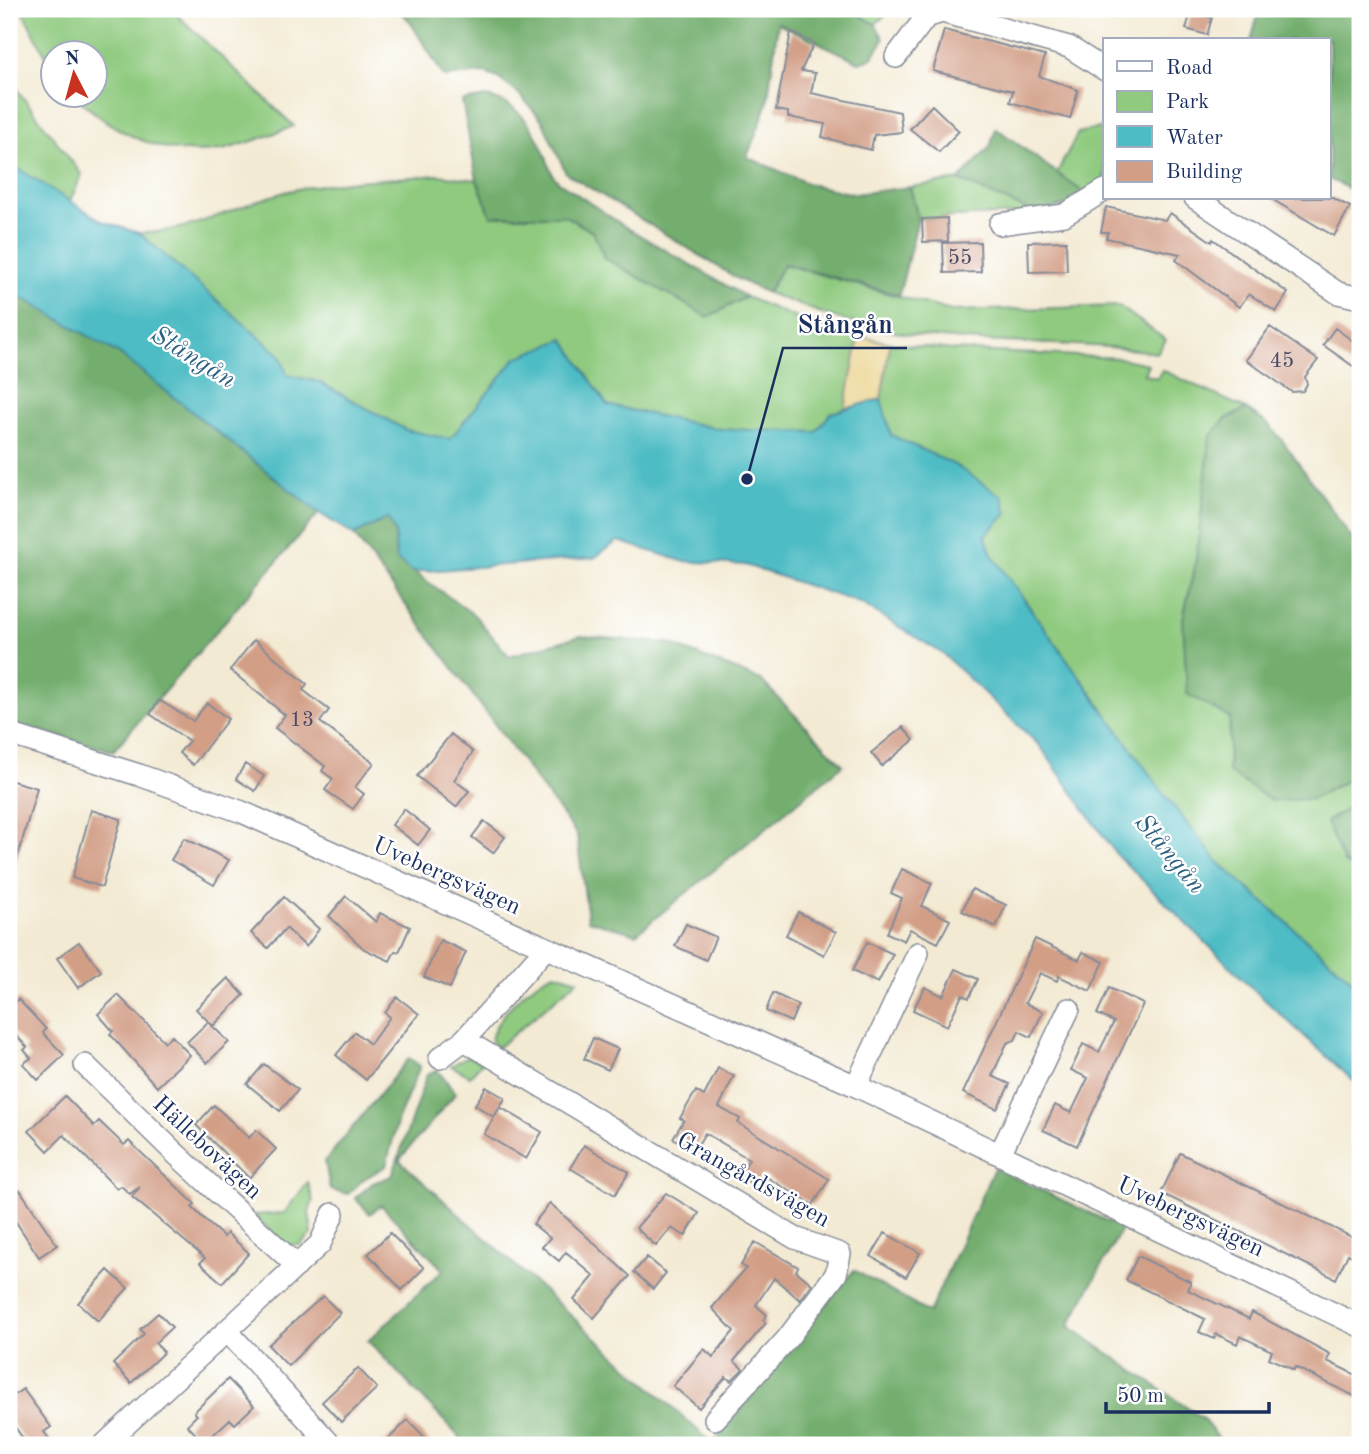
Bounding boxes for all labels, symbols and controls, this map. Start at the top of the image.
north arrow [38,38,108,108]
legend [1103,38,1330,200]
text: N [64,49,81,70]
text: Road [1166,58,1213,79]
text: Park [1166,92,1209,113]
text: Water [1166,128,1223,149]
text: Building [1166,162,1243,183]
house number: 55 [948,248,972,269]
callout: Stångån [783,301,907,348]
text: Stångån [797,313,893,339]
water label: Stångån [146,322,240,394]
house number: 45 [1270,351,1294,372]
house number: 13 [290,710,314,731]
water label: Stångån [1129,810,1210,899]
street label: Uvebergsvägen [368,833,524,920]
street label: Hällebovägen [147,1092,266,1205]
street label: Grangårdsvägen [672,1129,834,1233]
street label: Uvebergsvägen [1113,1173,1267,1262]
scale bar [1106,1370,1269,1414]
text: 50 m [1117,1386,1164,1407]

